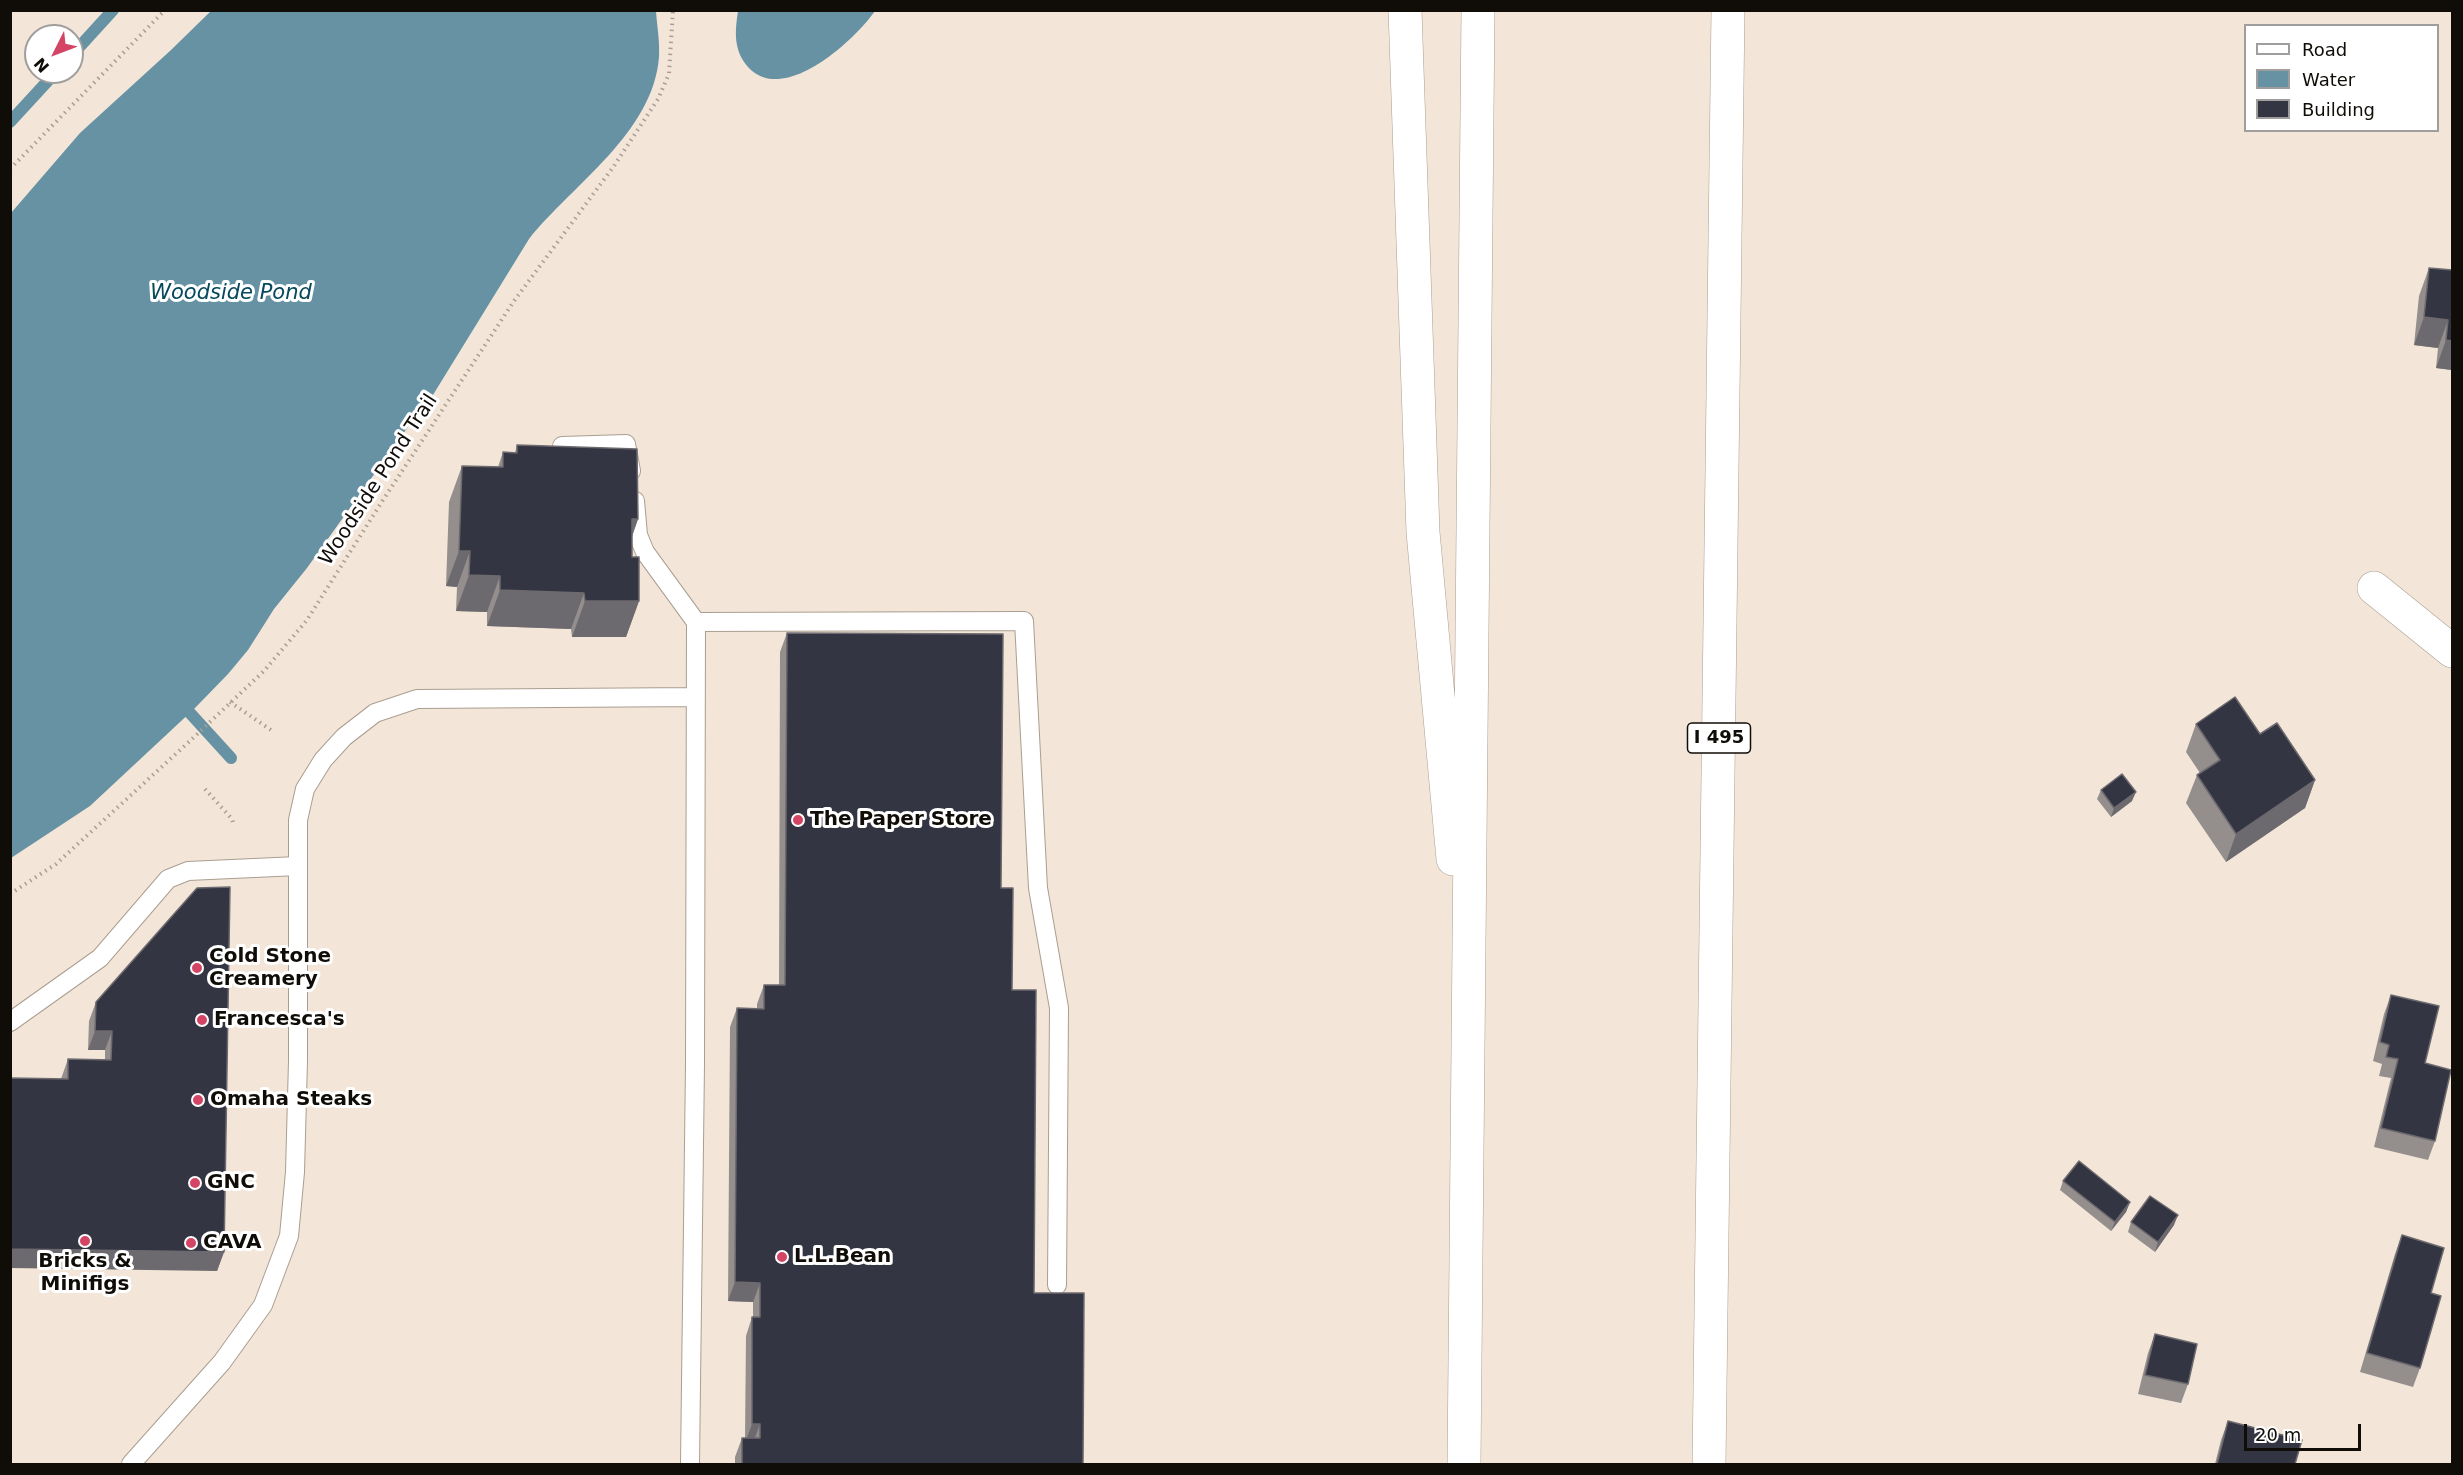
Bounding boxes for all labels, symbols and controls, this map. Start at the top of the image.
north arrow [24,24,84,84]
legend [2244,24,2439,132]
text: Road [2302,39,2347,60]
text: N [30,54,53,76]
text: Water [2302,69,2355,90]
text: Building [2302,99,2375,120]
water label: Woodside Pond [150,281,312,307]
street label: Woodside Pond Trail [315,390,443,570]
road number: I 495 [1688,723,1750,753]
place label: The Paper Store [810,808,992,832]
marker: The Paper Store [791,813,805,827]
place label: Cold Stone Creamery [209,945,331,992]
marker: Cold Stone Creamery [190,961,204,975]
place label: Francesca's [214,1008,345,1032]
marker: Francesca's [195,1013,209,1027]
place label: Omaha Steaks [210,1088,372,1112]
marker: Omaha Steaks [191,1093,205,1107]
place label: GNC [207,1171,255,1195]
marker: GNC [188,1176,202,1190]
place label: CAVA [203,1231,261,1255]
marker: Bricks & Minifigs [78,1234,92,1248]
marker: CAVA [184,1236,198,1250]
place label: L.L.Bean [794,1245,891,1269]
place label: Bricks & Minifigs [38,1250,132,1297]
marker: L.L.Bean [775,1250,789,1264]
scale bar [2247,1412,2364,1450]
text: 20 m [2255,1424,2301,1445]

